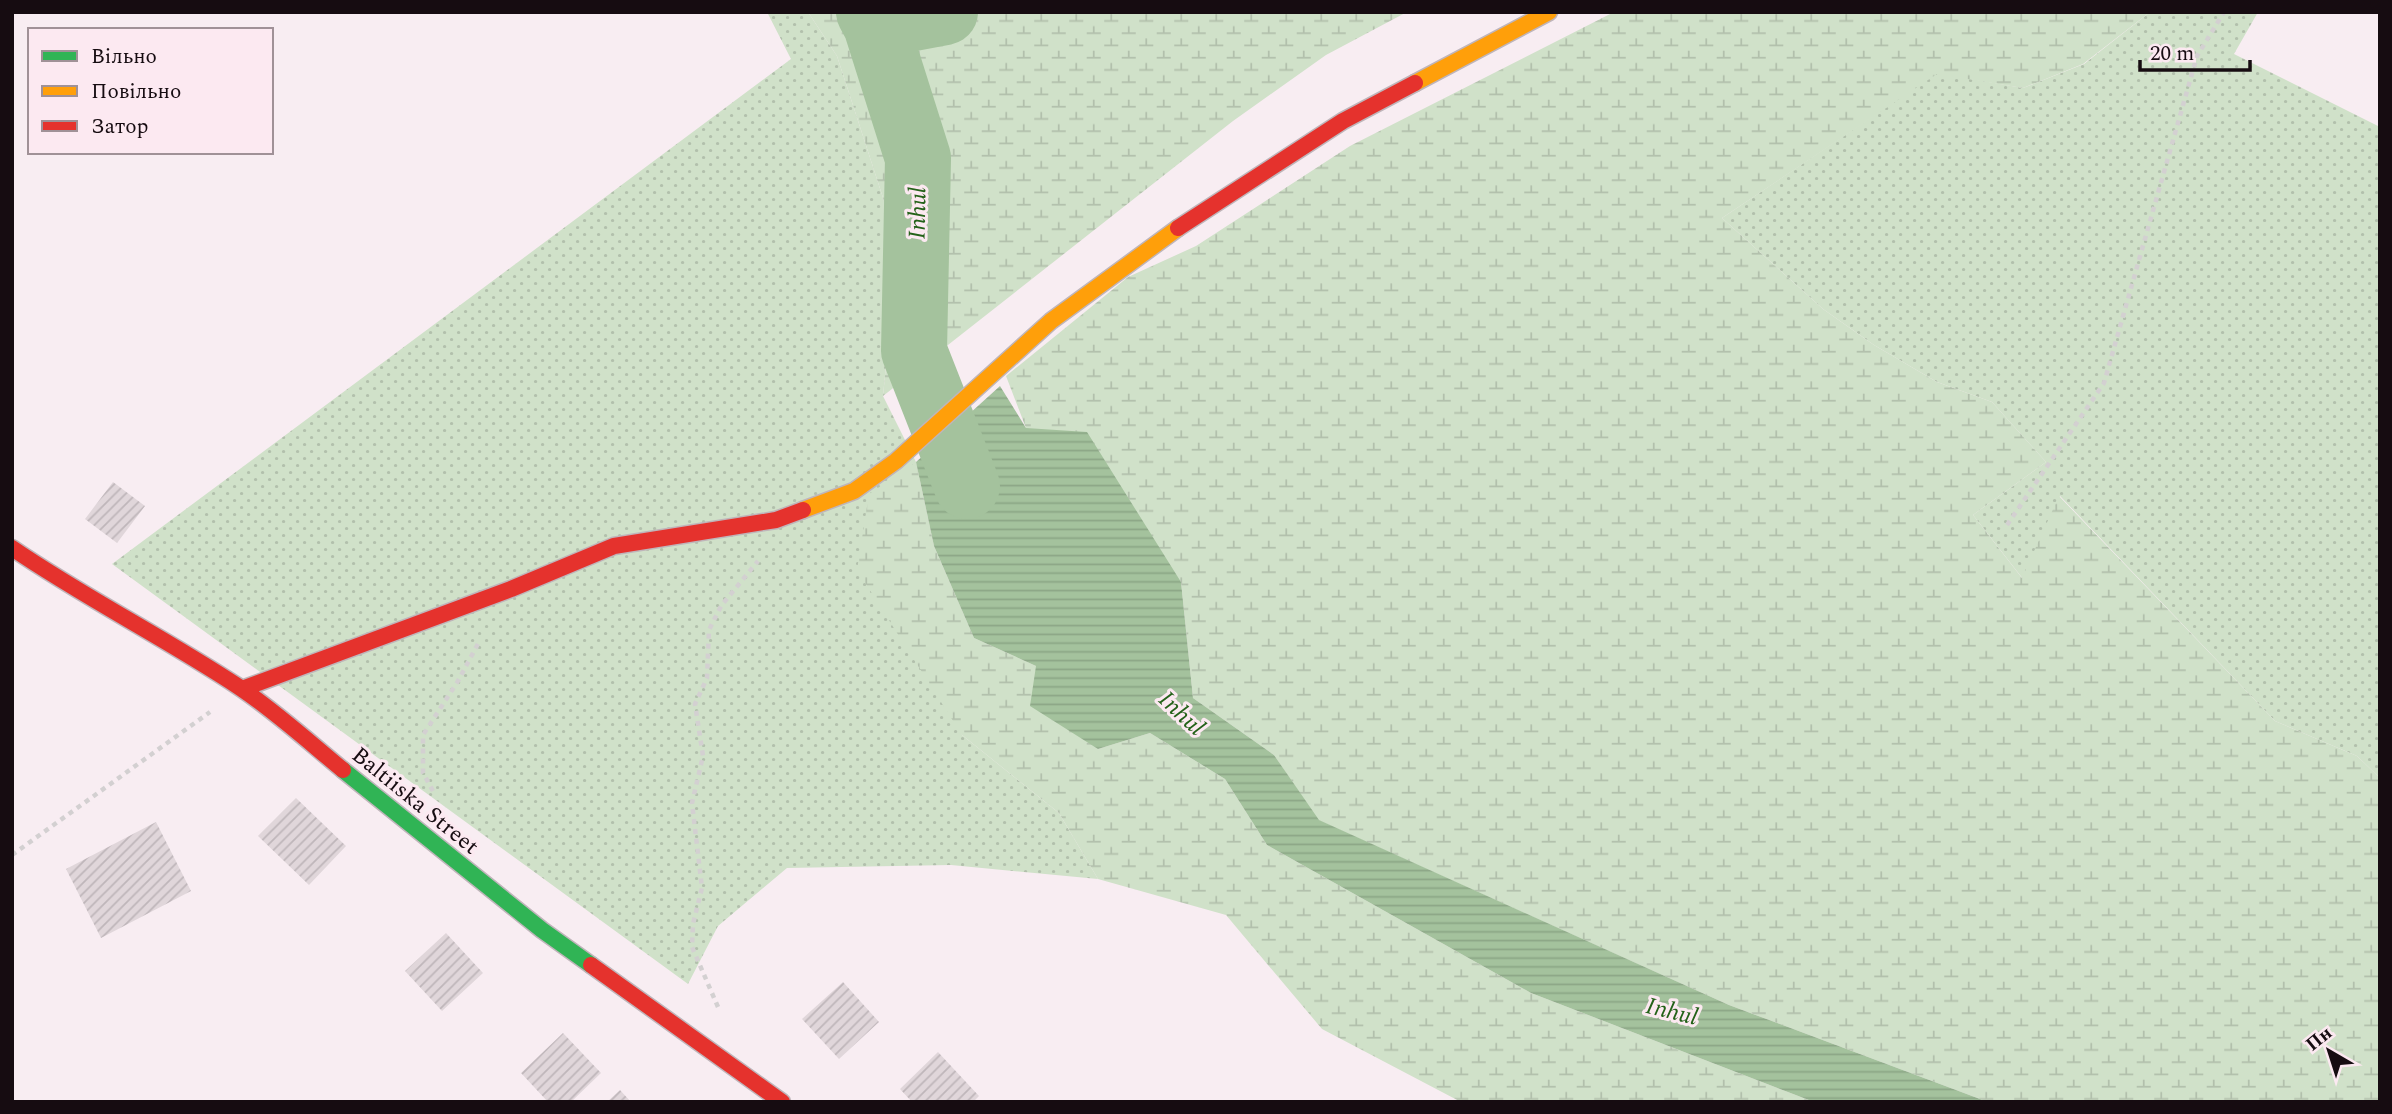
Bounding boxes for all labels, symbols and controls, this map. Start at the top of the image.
legend [28,28,273,154]
scale bar [2140,28,2250,72]
text: 20 m [2150,38,2194,70]
text: Вільно [91,41,157,73]
text: Повільно [91,76,181,108]
text: Затор [91,111,148,143]
water label: Inhul [900,187,936,240]
water label: Inhul [1150,683,1213,745]
street label: Baltiiska Street [344,739,486,864]
water label: Inhul [1642,988,1702,1036]
north arrow [2294,1016,2364,1086]
text: Пн [2299,1019,2339,1059]

